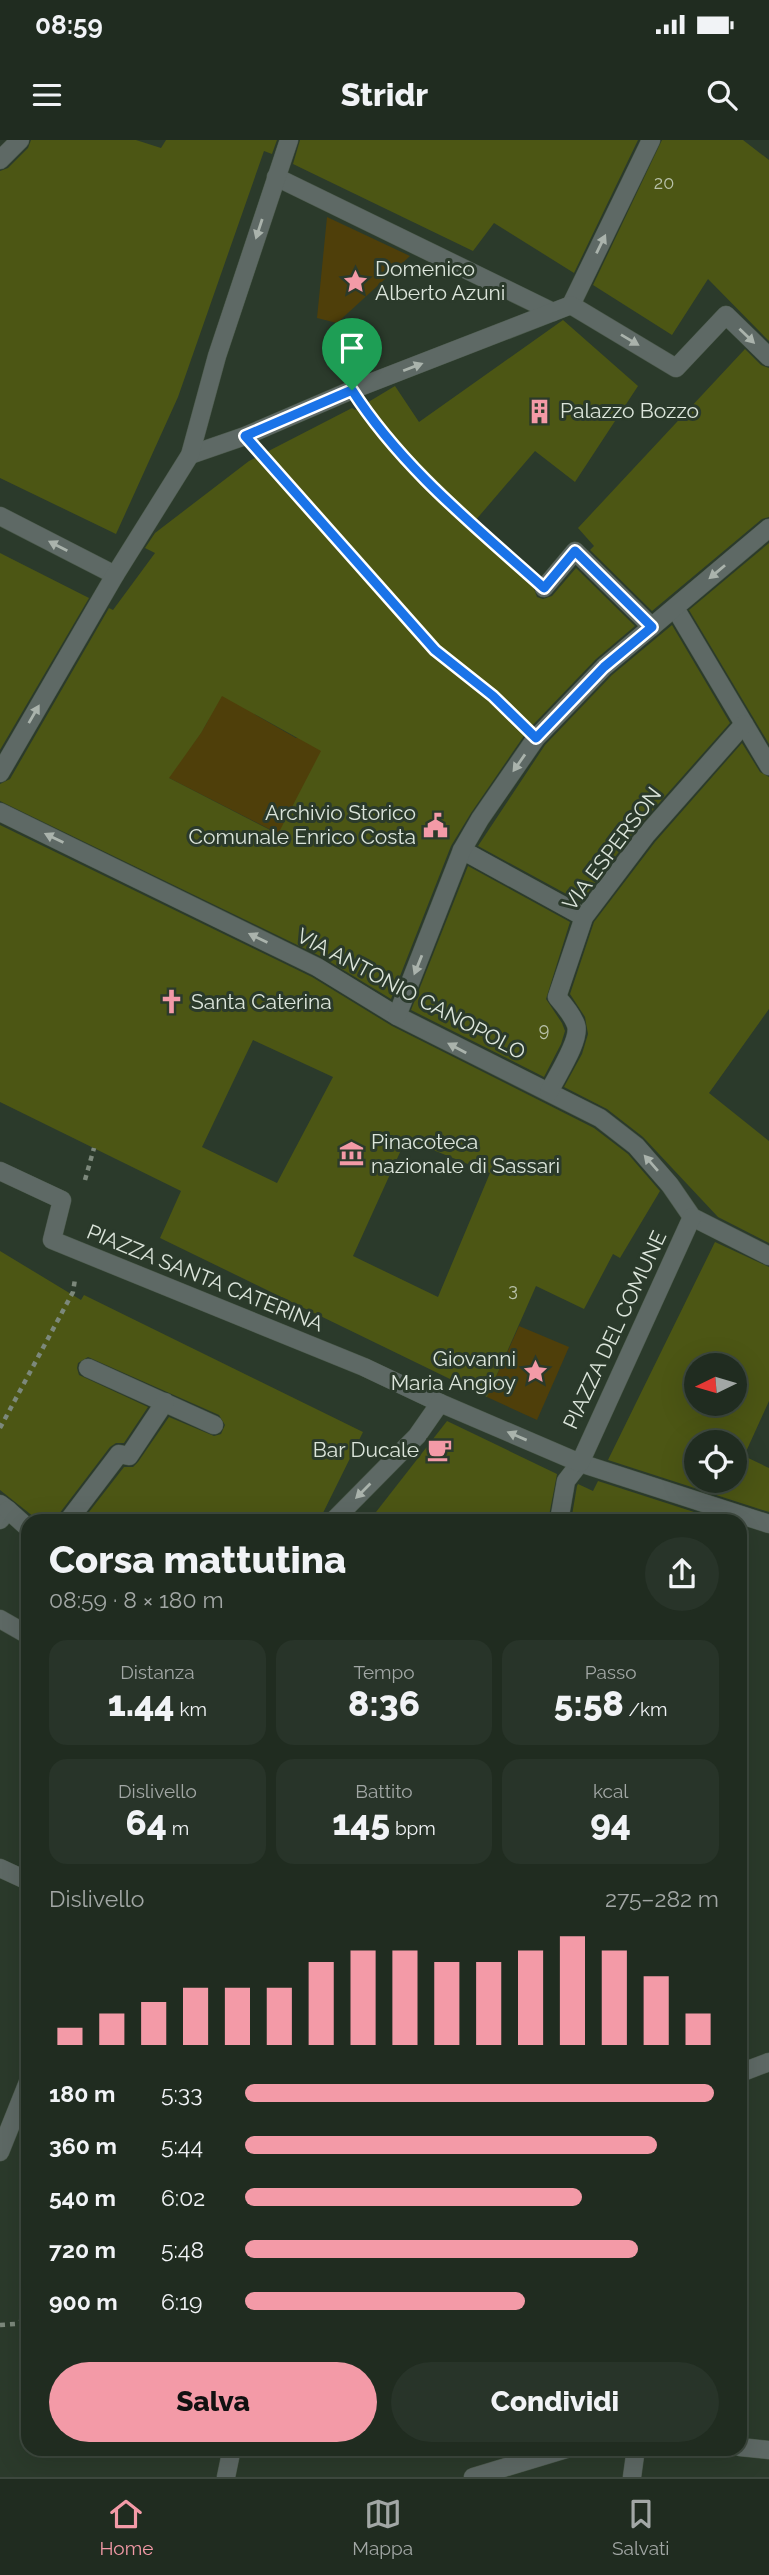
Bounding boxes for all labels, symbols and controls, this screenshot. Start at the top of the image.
text: 08:59 [35,10,103,40]
icon: menu [28,76,66,114]
text: Stridr [341,76,428,113]
icon: search [703,76,741,114]
house number: 20 [654,172,674,193]
one-way arrow [253,219,263,240]
one-way arrow [595,234,606,254]
place label: Domenico Alberto Azuni [375,256,505,305]
place icon: Domenico Alberto Azuni [341,267,369,295]
pin [322,318,382,390]
one-way arrow [739,327,756,344]
icon: arrive [333,329,371,367]
one-way arrow [620,334,639,347]
one-way arrow [403,361,424,372]
building icon: Palazzo Bozzo [526,397,554,425]
place label: Palazzo Bozzo [560,398,699,423]
one-way arrow [47,540,67,552]
one-way arrow [708,564,726,580]
one-way arrow [28,705,40,724]
one-way arrow [512,754,526,772]
street label: VIA ESPERSON [557,782,666,915]
place label: Archivio Storico Comunale Enrico Costa [189,800,416,849]
public building icon: Archivio Storico Comunale Enrico Costa [422,811,450,839]
one-way arrow [44,832,64,843]
street label: VIA ANTONIO CANOPOLO [293,923,530,1065]
one-way arrow [248,933,268,944]
one-way arrow [412,955,423,976]
church icon: Santa Caterina [157,988,185,1016]
place label: Santa Caterina [191,989,332,1014]
house number: 9 [539,1019,549,1040]
one-way arrow [447,1042,467,1053]
place label: Pinacoteca nazionale di Sassari [371,1129,560,1178]
museum icon: Pinacoteca nazionale di Sassari [337,1140,365,1168]
one-way arrow [644,1154,659,1171]
street label: PIAZZA SANTA CATERINA [83,1219,327,1336]
street label: PIAZZA DEL COMUNE [558,1227,671,1433]
house number: 3 [508,1279,518,1300]
place label: Giovanni Maria Angioy [391,1346,516,1395]
north arrow [684,1353,747,1416]
map controls [684,1353,747,1493]
place icon: Giovanni Maria Angioy [522,1357,550,1385]
one-way arrow [507,1430,527,1442]
button: locate [684,1430,747,1493]
cafe icon: Bar Ducale [425,1436,453,1464]
place label: Bar Ducale [313,1437,419,1462]
one-way arrow [355,1482,371,1499]
text: Corsa mattutina [49,1537,346,1582]
button: share [645,1537,719,1611]
text: 08:59 · 8 × 180 m [49,1586,224,1613]
text: Distanza [120,1661,195,1683]
text: Tempo [353,1661,415,1683]
text: Passo [585,1661,637,1683]
text: 1.44 [108,1683,175,1724]
text: 8:36 [348,1683,420,1724]
text: 5:58 [554,1683,624,1724]
text: km [175,1698,207,1720]
text: /km [624,1698,668,1720]
text: Dislivello [118,1780,197,1802]
text: Battito [355,1780,413,1802]
text: kcal [593,1780,628,1802]
text: 64 [125,1802,167,1843]
text: 145 [332,1802,390,1843]
text: 94 [590,1802,631,1843]
text: m [167,1817,189,1839]
text: bpm [390,1817,436,1839]
text: Dislivello [49,1885,144,1912]
text: 275–282 m [605,1885,719,1912]
text: 180 m [49,2080,115,2107]
text: 5:33 [161,2080,202,2107]
text: 360 m [49,2132,117,2159]
text: 5:44 [161,2132,203,2159]
text: 540 m [49,2184,116,2211]
text: 6:02 [161,2184,205,2211]
text: 720 m [49,2236,116,2263]
text: 5:48 [161,2236,204,2263]
text: 900 m [49,2288,118,2315]
text: 6:19 [161,2288,203,2315]
button: Salva [49,2362,377,2442]
button: Condividi [391,2362,719,2442]
tab: Home [100,2495,153,2559]
tab: Mappa [352,2495,413,2559]
tab: Salvati [612,2495,669,2559]

